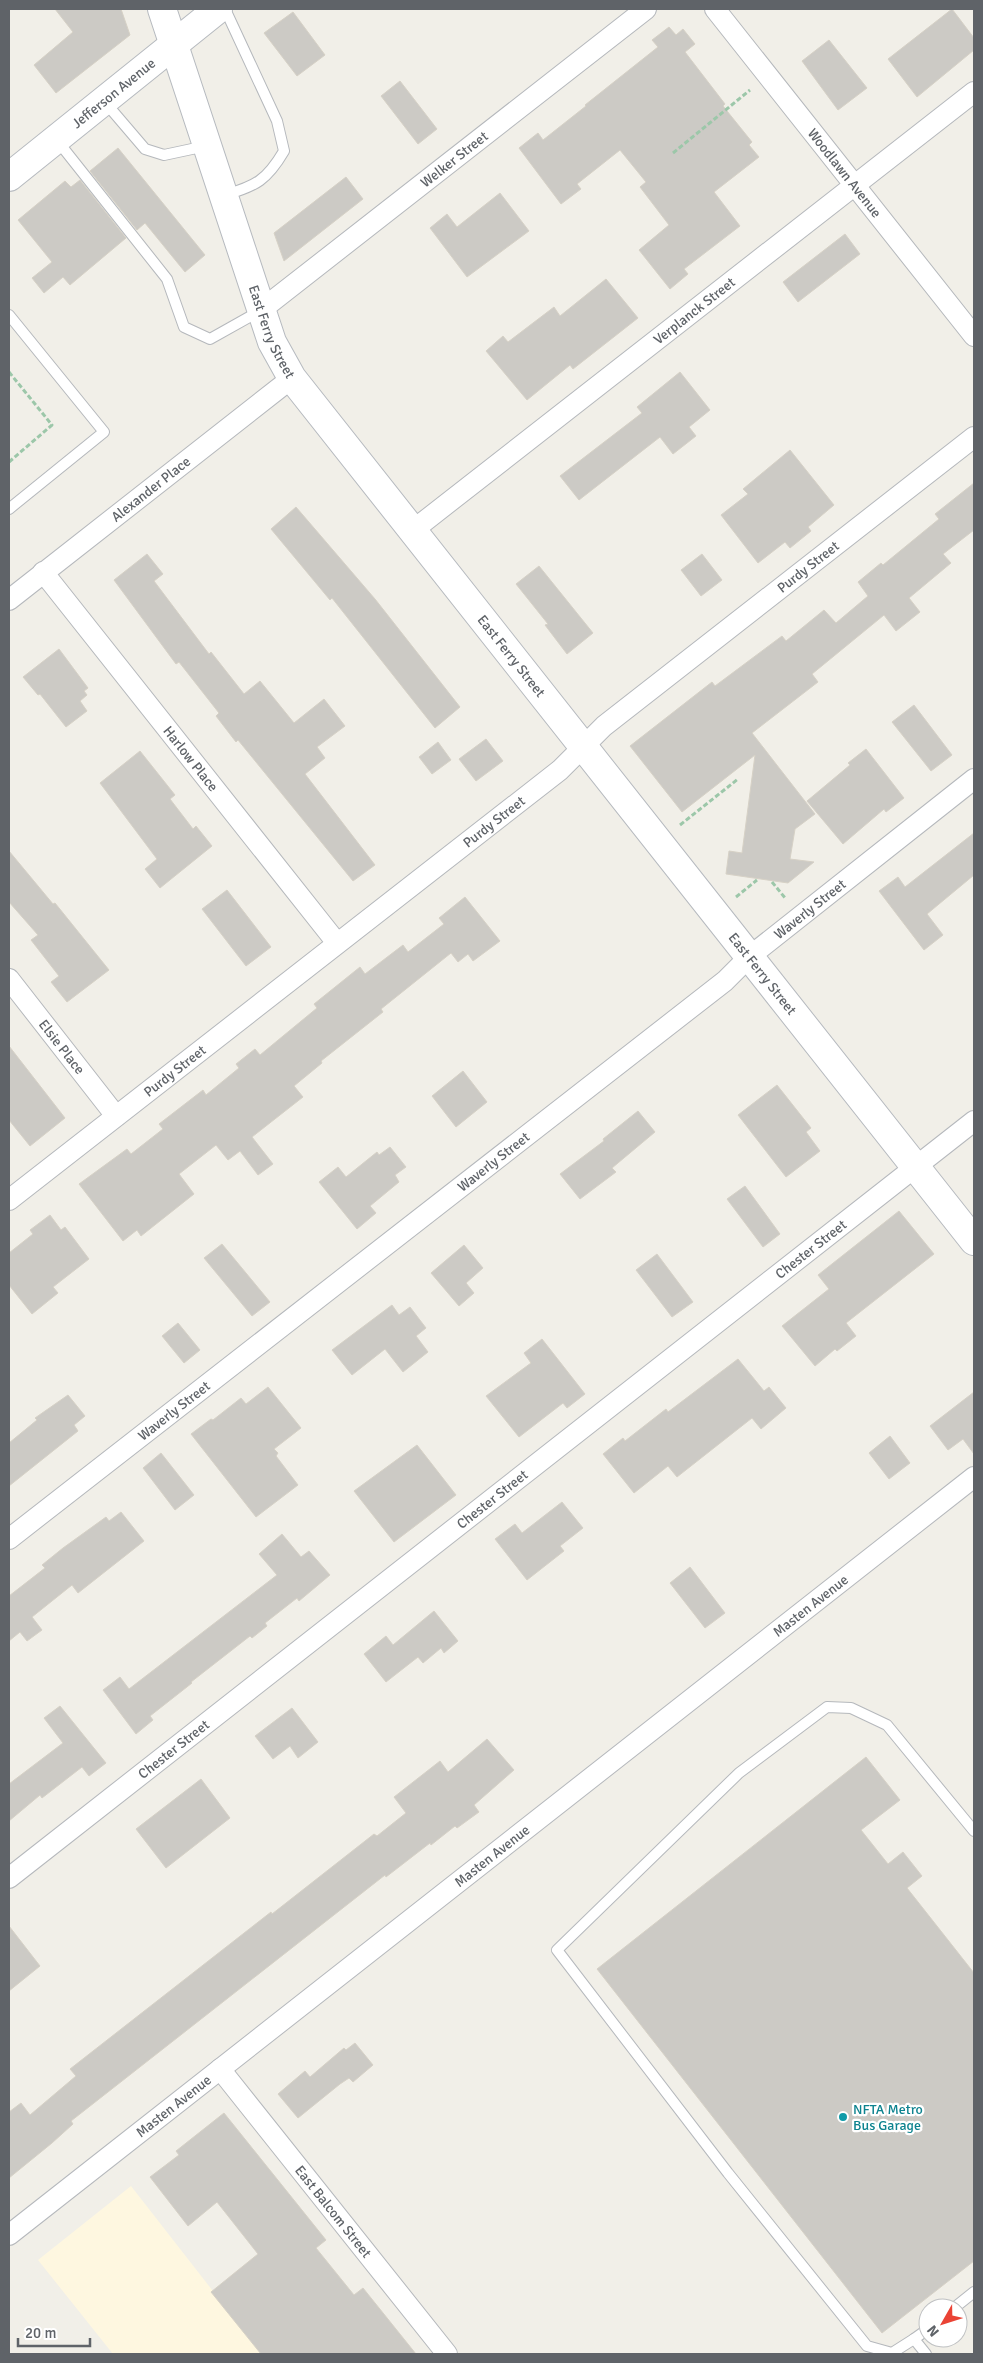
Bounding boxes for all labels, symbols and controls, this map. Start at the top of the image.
street label: Jefferson Avenue [68,54,159,132]
street label: Woodlawn Avenue [804,125,885,221]
street label: Welker Street [417,127,491,191]
street label: Verplanck Street [650,273,738,348]
street label: East Ferry Street [245,283,299,381]
street label: Alexander Place [108,453,194,525]
street label: Purdy Street [774,537,842,596]
street label: East Ferry Street [474,611,549,700]
street label: Harlow Place [160,722,222,795]
street label: Purdy Street [459,792,528,851]
street label: Waverly Street [770,875,849,943]
street label: East Ferry Street [725,929,800,1018]
street label: Elsie Place [35,1016,89,1078]
street label: Purdy Street [140,1041,209,1100]
street label: Waverly Street [454,1128,533,1195]
street label: Chester Street [772,1216,850,1282]
street label: Waverly Street [134,1377,213,1444]
street label: Chester Street [453,1466,531,1532]
street label: Masten Avenue [769,1571,851,1640]
street label: Chester Street [134,1716,213,1782]
street label: Masten Avenue [451,1821,533,1890]
street label: Masten Avenue [132,2071,214,2141]
place label: NFTA Metro Bus Garage [853,2101,923,2134]
marker: NFTA Metro Bus Garage [837,2111,849,2123]
street label: East Balcom Street [291,2162,375,2261]
north arrow [918,2298,968,2348]
scale bar [18,2316,90,2348]
text: N [924,2322,943,2340]
text: 20 m [25,2324,56,2342]

